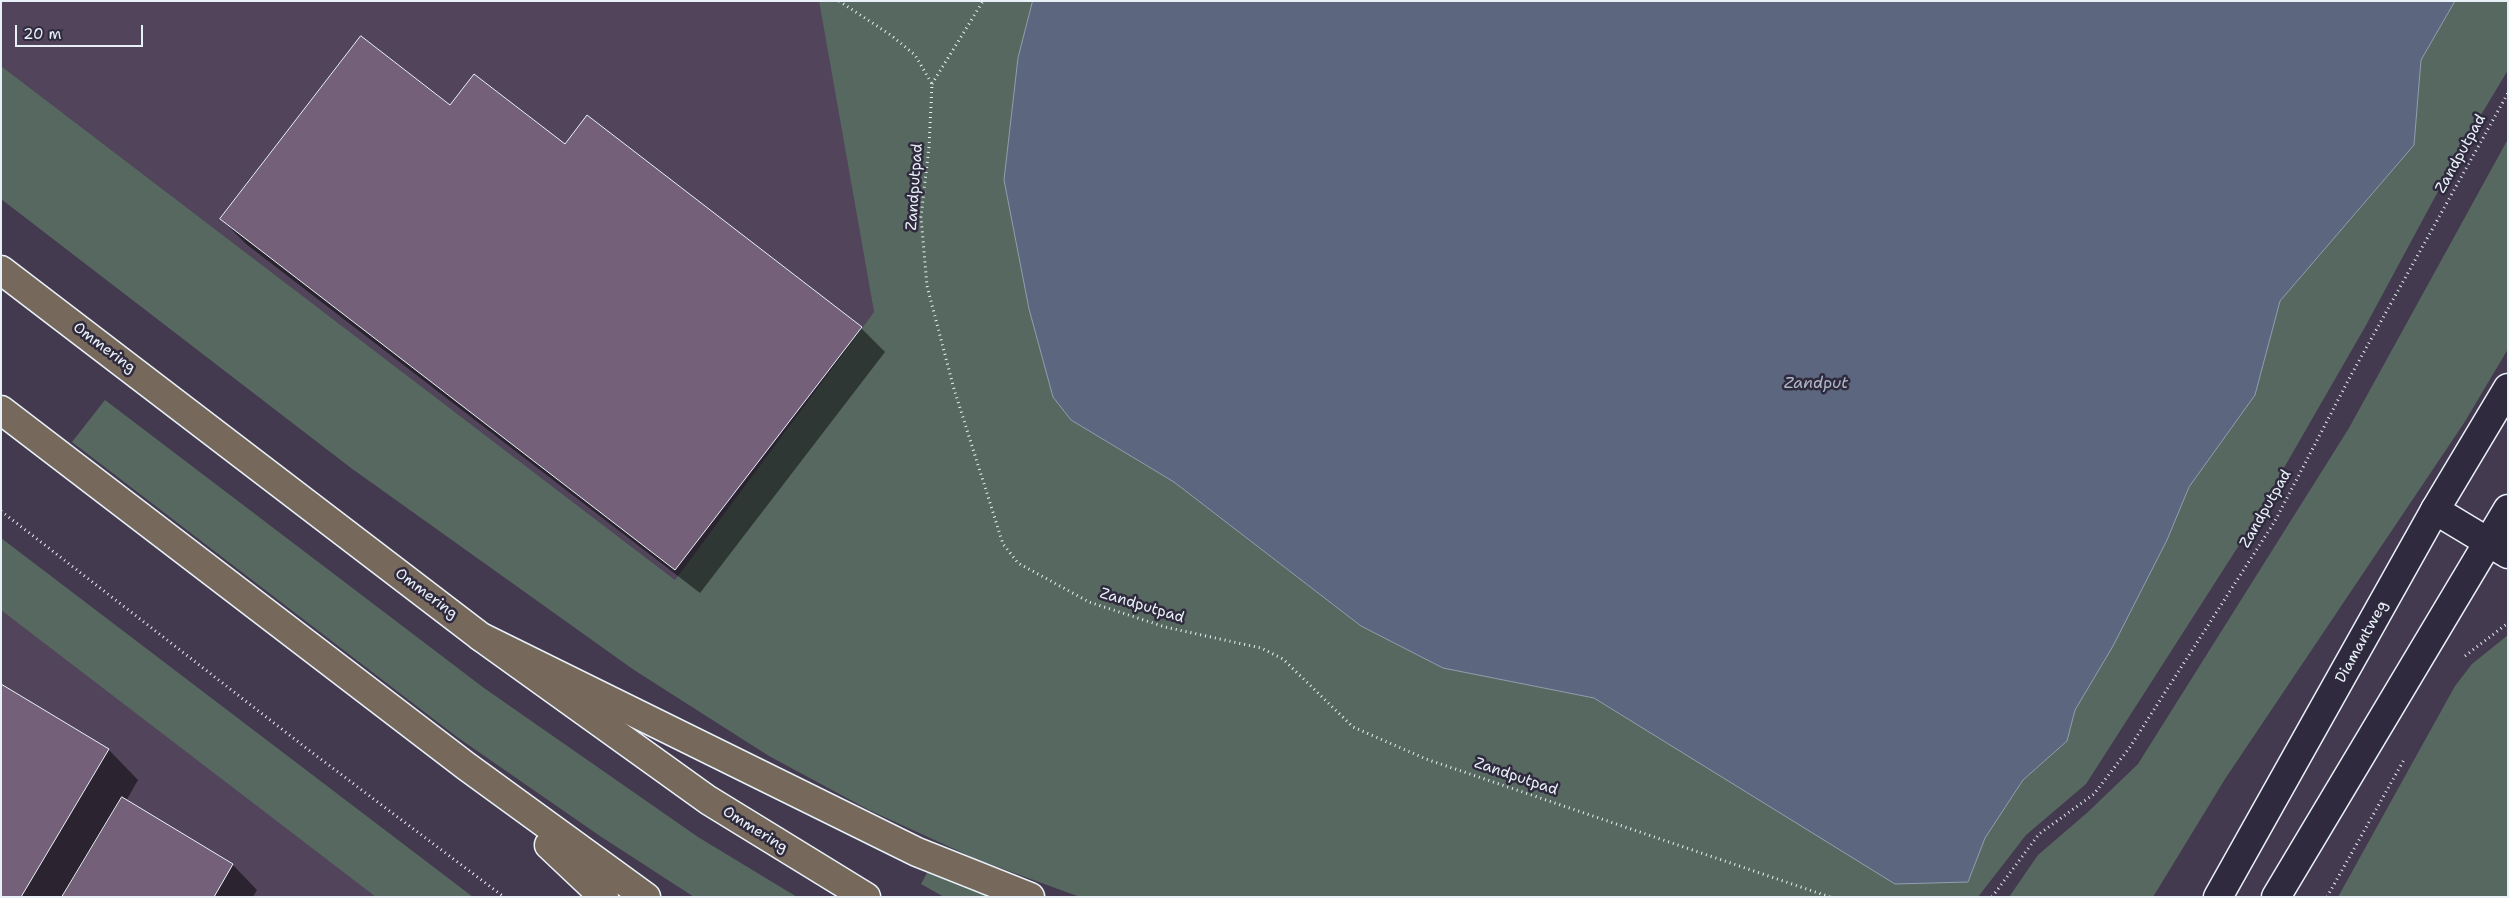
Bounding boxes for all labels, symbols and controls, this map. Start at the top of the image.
scale bar [18,15,145,47]
text: 20 m [23,24,62,44]
street label: Zandputpad [2432,111,2490,197]
street label: Zandputpad [903,143,927,231]
street label: Ommering [69,319,139,377]
water label: Zandput [1784,374,1848,394]
street label: Zandputpad [2236,467,2296,551]
street label: Ommering [391,565,461,623]
street label: Zandputpad [1098,585,1186,627]
street label: Diamantweg [2332,598,2392,686]
street label: Zandputpad [1472,754,1560,800]
street label: Ommering [719,803,791,857]

